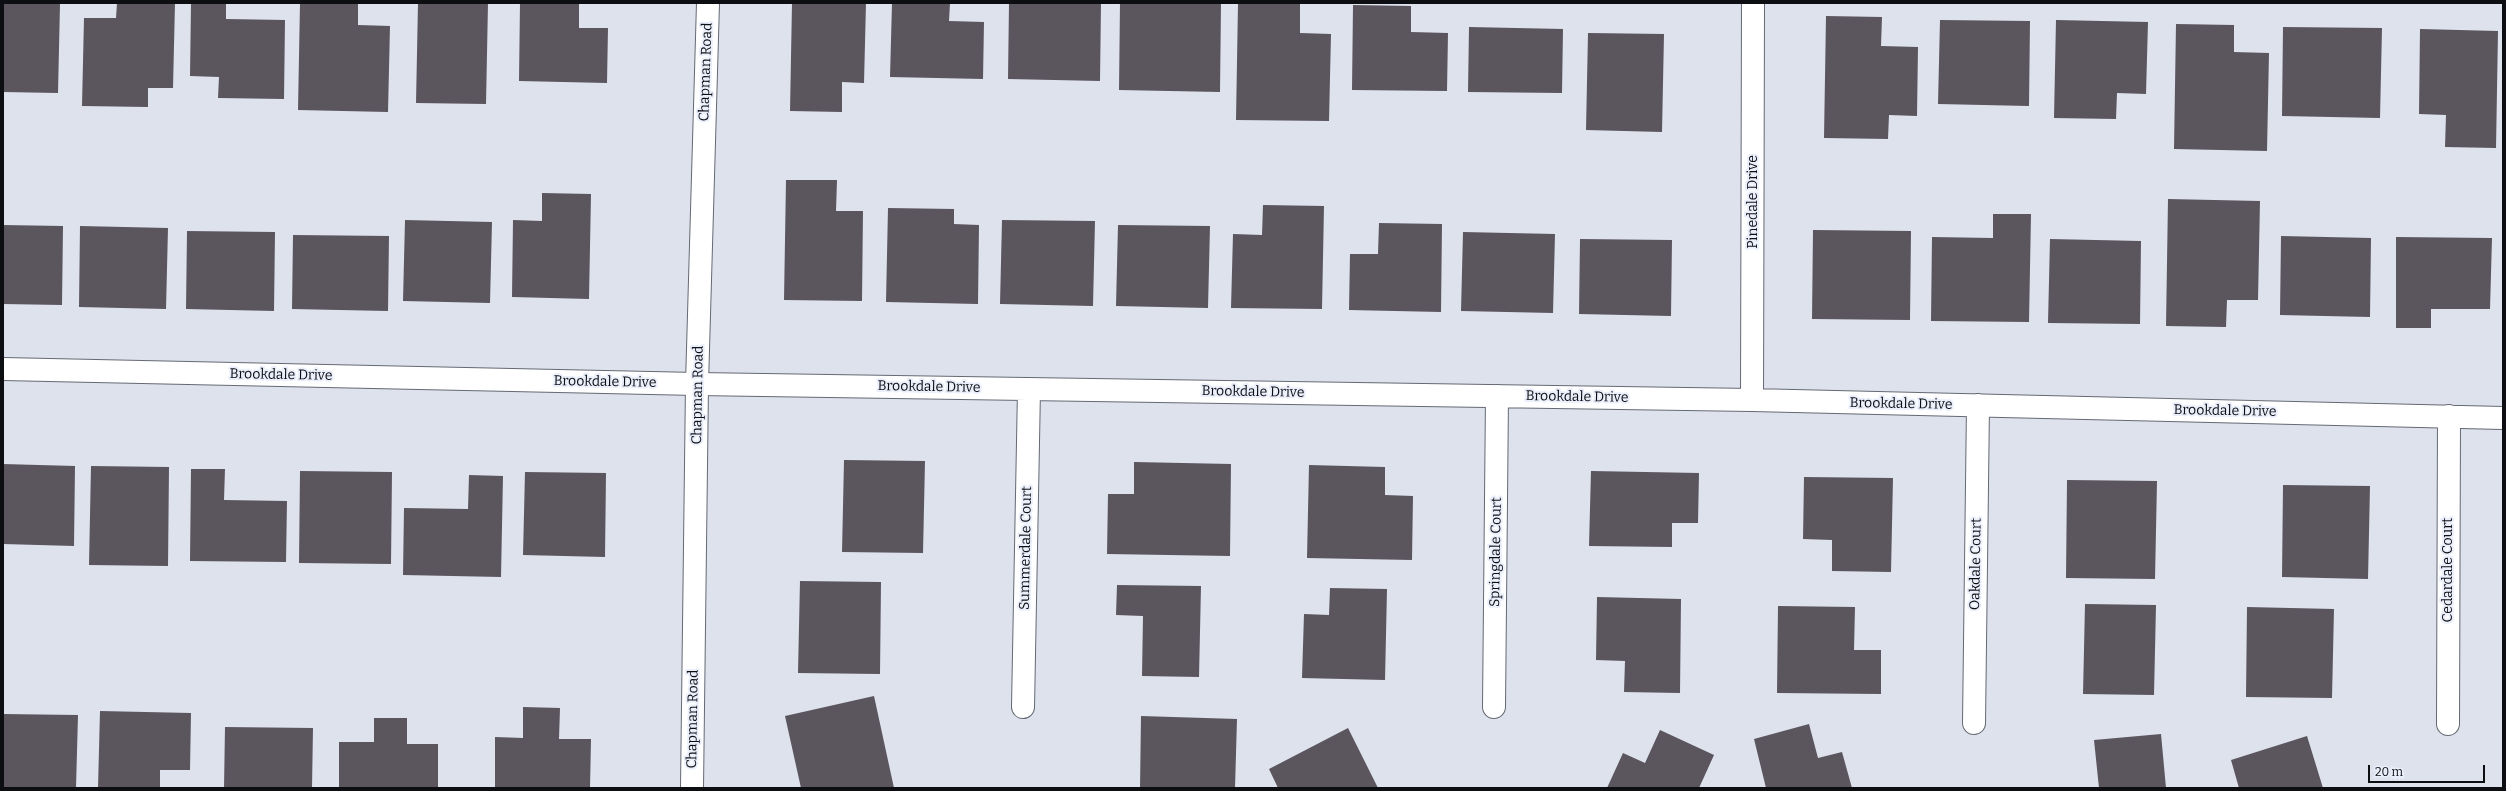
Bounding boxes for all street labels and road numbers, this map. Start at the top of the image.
street label: Chapman Road [696,22,716,122]
street label: Pinedale Drive [1745,155,1761,249]
street label: Chapman Road [689,345,707,445]
street label: Brookdale Drive [229,366,333,384]
street label: Brookdale Drive [553,373,657,391]
street label: Brookdale Drive [877,378,981,396]
street label: Brookdale Drive [1201,383,1305,401]
street label: Brookdale Drive [1525,388,1629,406]
street label: Brookdale Drive [1849,395,1953,413]
street label: Brookdale Drive [2173,402,2277,420]
street label: Summerdale Court [1017,486,1035,610]
street label: Springdale Court [1487,497,1505,607]
street label: Oakdale Court [1967,518,1985,610]
street label: Cedardale Court [2440,518,2456,622]
street label: Chapman Road [684,669,702,769]

